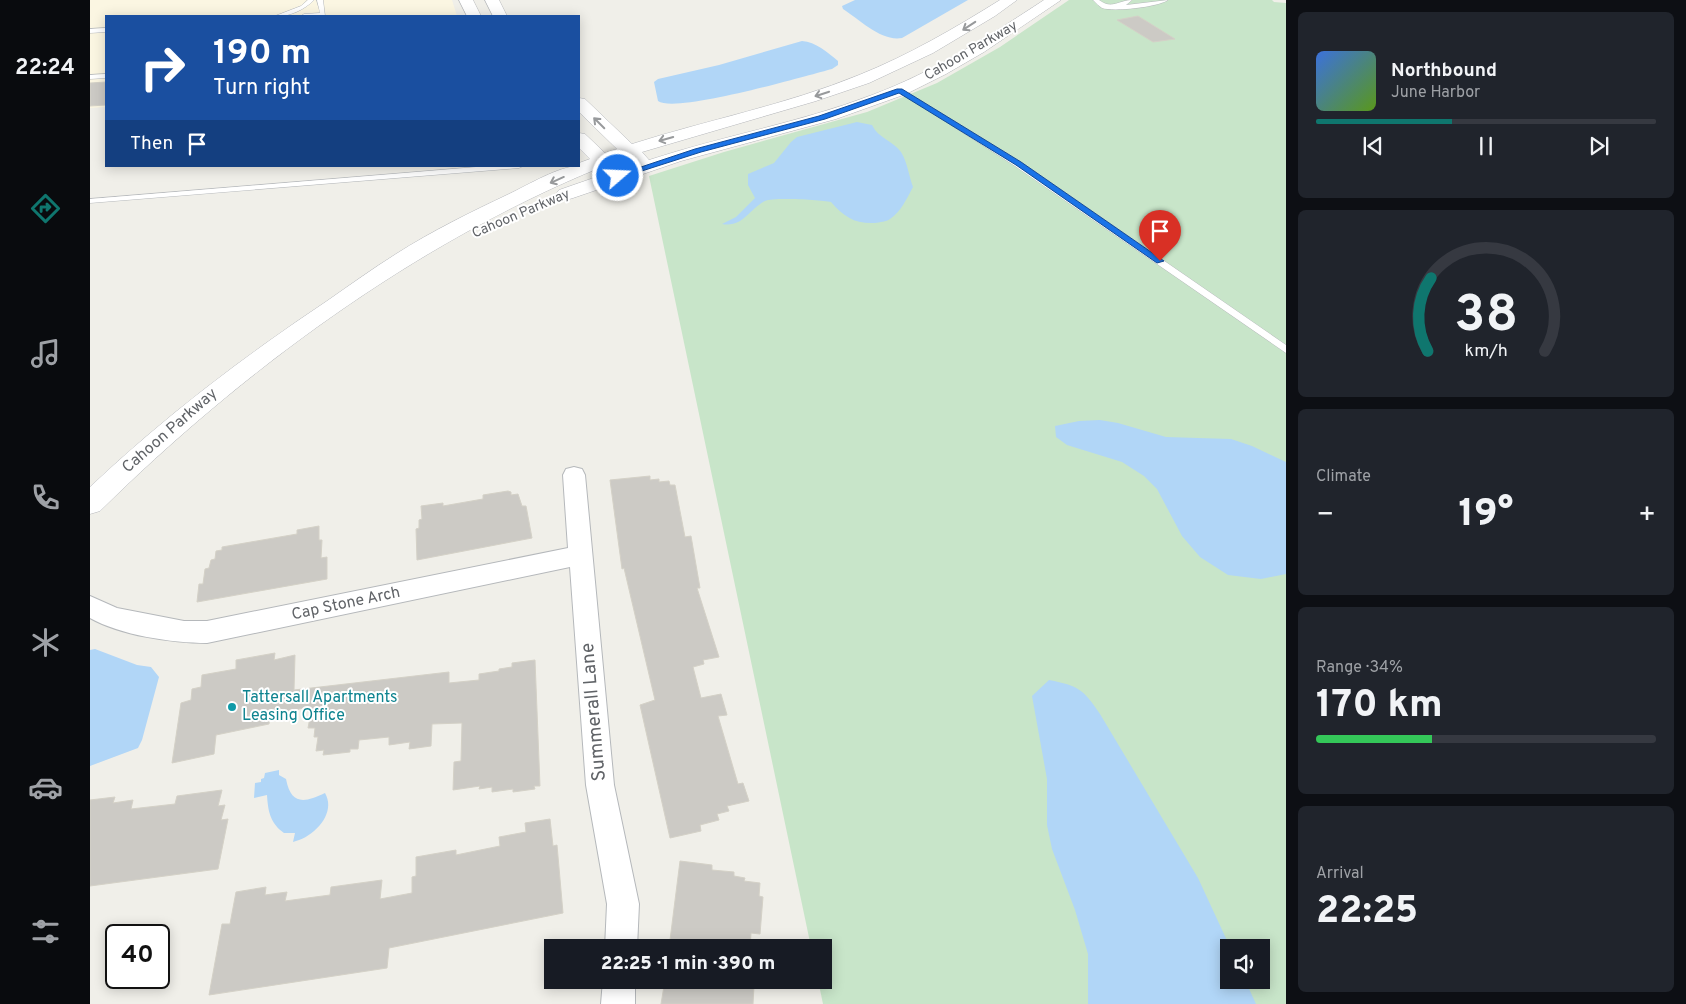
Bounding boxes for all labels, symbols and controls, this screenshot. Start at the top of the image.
street label: Cahoon Parkway [921,17,1021,85]
one-way arrow [962,21,976,31]
text: 190 m [213,32,311,76]
icon: right [130,35,195,100]
text: 22:24 [15,55,75,82]
text: Northbound [1391,59,1497,83]
text: Turn right [213,75,310,102]
text: June Harbor [1391,83,1480,103]
one-way arrow [814,90,830,100]
one-way arrow [593,117,605,129]
icon: arrive [183,130,211,158]
text: Then [130,132,173,156]
icon: previous [1359,132,1387,160]
icon: pause [1472,132,1500,160]
icon: next [1585,132,1613,160]
one-way arrow [658,135,674,145]
position arrow [591,149,643,201]
one-way arrow [550,175,565,185]
street label: Cahoon Parkway [469,186,573,242]
icon: directions [28,191,63,226]
pin [1139,210,1181,261]
icon: arrive [1146,217,1174,245]
text: 38 [1454,284,1518,350]
icon: music [28,336,63,371]
text: km/h [1464,340,1508,363]
street label: Cahoon Parkway [118,384,222,478]
text: Climate [1316,467,1371,487]
icon: phone [28,480,63,515]
text: 19° [1458,491,1514,540]
text: − [1316,498,1334,534]
text: + [1638,498,1656,534]
street label: Cap Stone Arch [290,583,402,625]
icon: climate [28,625,63,660]
street label: Summerall Lane [576,642,612,782]
text: Range · 34% [1316,658,1403,678]
text: 170 km [1316,682,1443,731]
place label: Tattersall Apartments Leasing Office [242,688,398,726]
marker: Tattersall Apartments Leasing Office [226,701,238,713]
icon: car [28,770,63,805]
text: Arrival [1316,864,1364,884]
text: 22:25 [1316,888,1418,937]
icon: filters [28,914,63,949]
speed limit sign: 40 [105,924,170,989]
map controls [1220,939,1270,989]
button: sound [1220,939,1270,989]
text: 22:25 · 1 min · 390 m [601,952,775,976]

